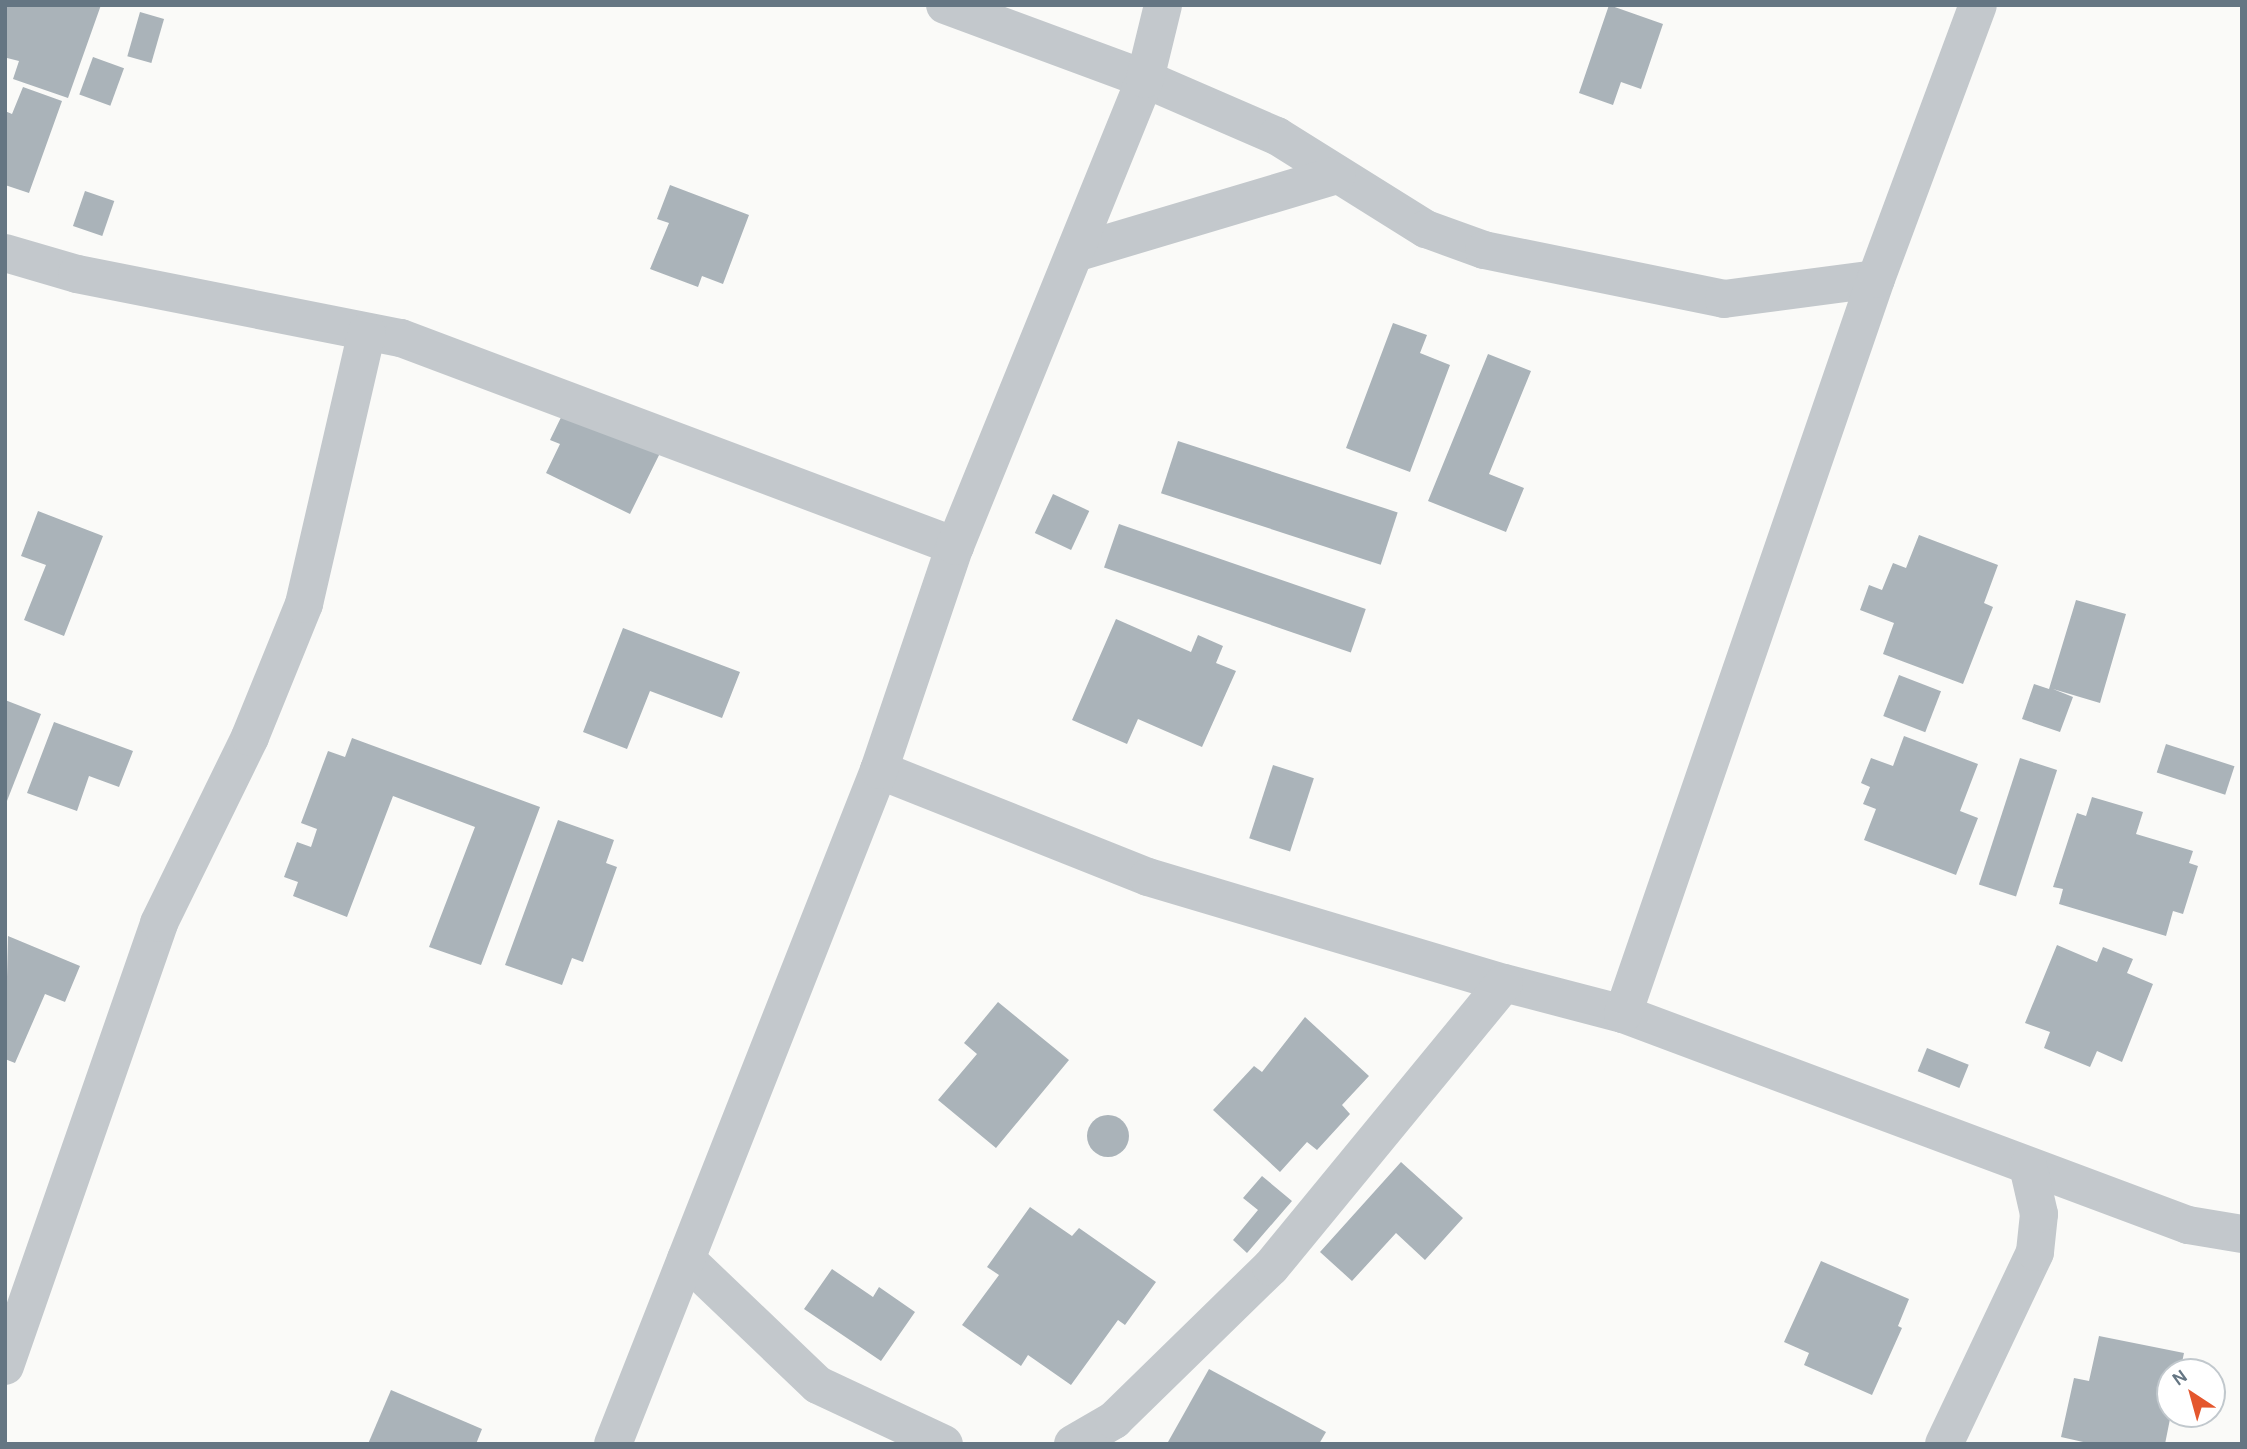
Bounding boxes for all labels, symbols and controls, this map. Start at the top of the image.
north arrow [2156,1358,2226,1428]
text: N [2168,1365,2192,1391]

